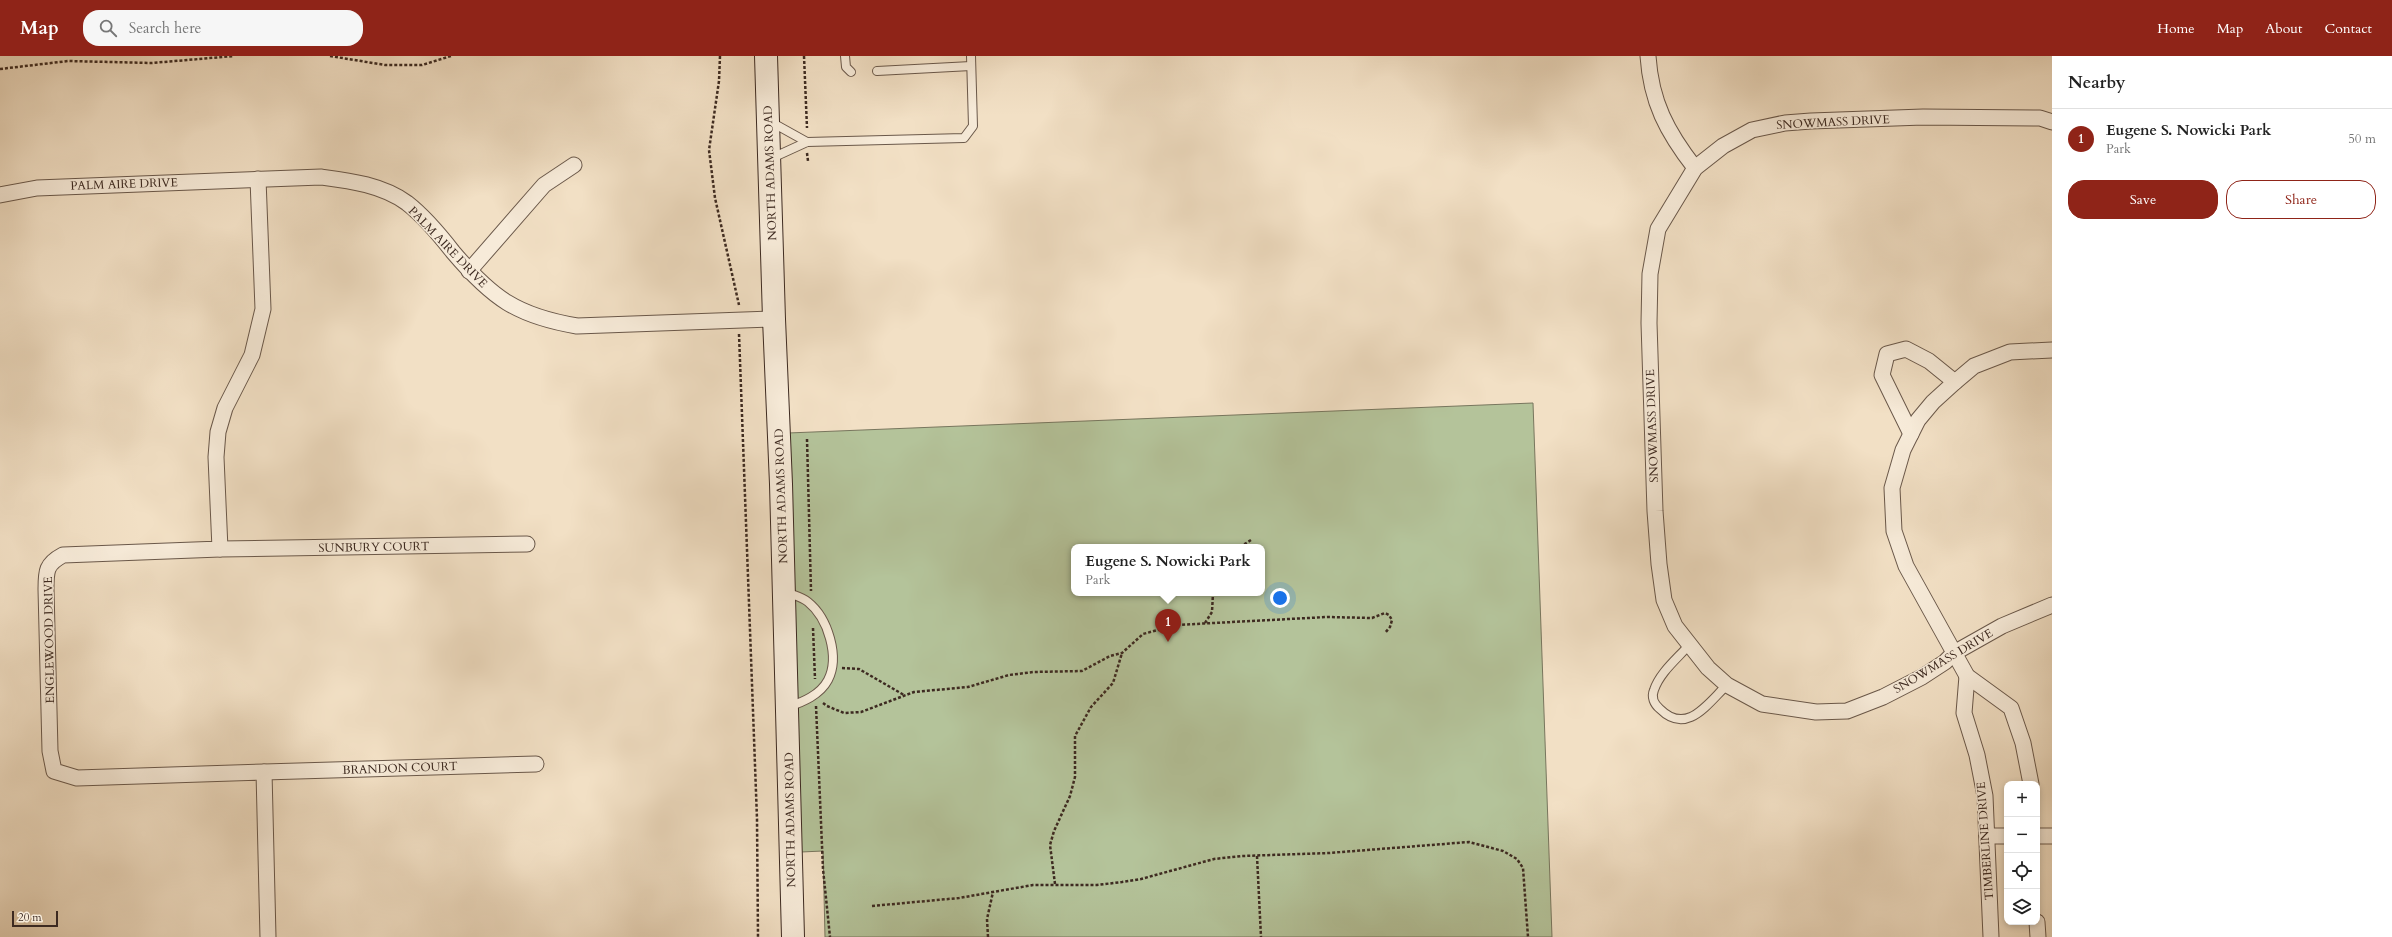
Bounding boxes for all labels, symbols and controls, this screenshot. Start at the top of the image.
search box [83,10,363,46]
text: Map [20,15,59,41]
icon: search [97,17,119,39]
text: Search here [129,18,201,38]
text: Home [2157,19,2195,38]
text: Map [2217,19,2243,38]
text: About [2265,19,2302,38]
text: Contact [2324,19,2372,38]
text: Nearby [2068,71,2125,94]
street label: NORTH ADAMS ROAD [760,105,780,241]
street label: SNOWMASS DRIVE [1776,111,1890,133]
text: Eugene S. Nowicki Park [2106,120,2271,140]
text: 1 [2078,130,2084,148]
text: 50 m [2348,130,2376,148]
text: Park [2106,140,2131,158]
street label: PALM AIRE DRIVE [70,174,178,194]
button: Save [2068,180,2218,219]
button: Share [2226,180,2376,219]
street label: PALM AIRE DRIVE [405,203,491,291]
street label: SNOWMASS DRIVE [1642,369,1662,483]
street label: NORTH ADAMS ROAD [771,428,791,564]
street label: SUNBURY COURT [318,538,430,556]
popup [1071,544,1265,596]
text: Eugene S. Nowicki Park [1085,551,1251,571]
text: Park [1085,571,1110,589]
street label: ENGLEWOOD DRIVE [40,576,58,704]
your location [1270,588,1290,608]
pin: 1 [1155,609,1181,642]
street label: SNOWMASS DRIVE [1890,625,1996,697]
street label: NORTH ADAMS ROAD [781,752,799,888]
street label: BRANDON COURT [342,758,458,778]
street label: TIMBERLINE DRIVE [1973,781,1997,901]
map controls [2004,781,2040,925]
button: + [2004,781,2040,817]
button: − [2004,817,2040,853]
button: locate [2004,853,2040,889]
button: layers [2004,889,2040,925]
scale bar [12,909,58,928]
text: 20 m [18,910,42,925]

